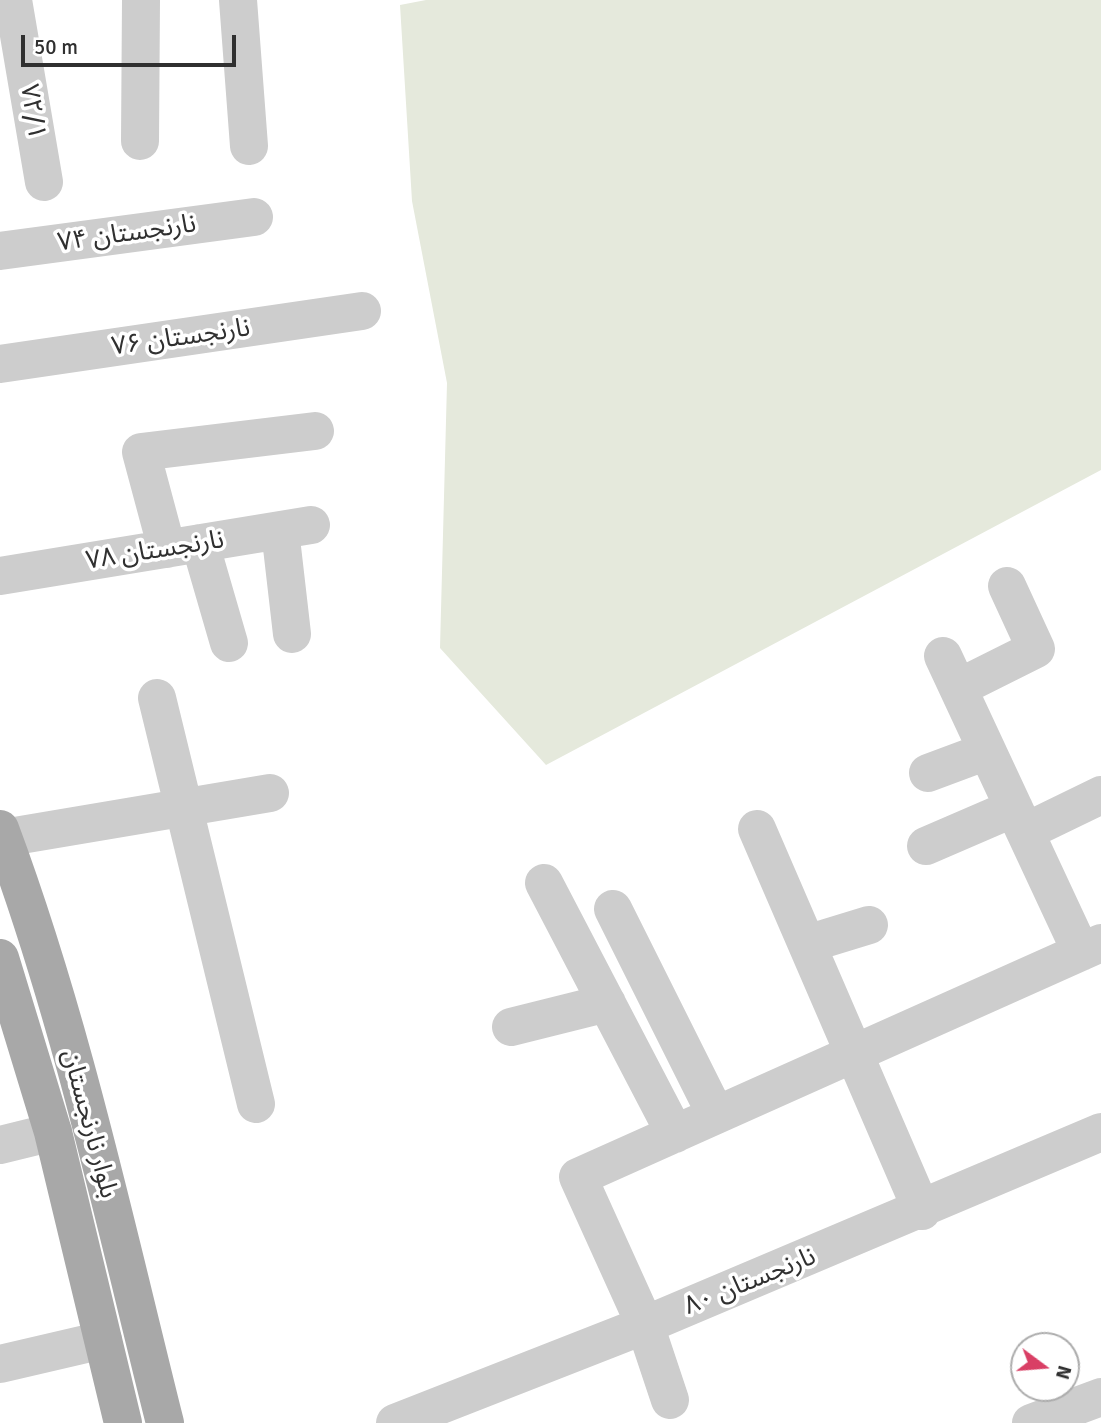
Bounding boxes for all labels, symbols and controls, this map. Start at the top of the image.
scale bar [24,21,240,65]
text: 50 m [34,34,78,60]
street label: ۷۲/۱ [12,82,52,142]
street label: نارنجستان ۷۴ [56,209,198,259]
street label: نارنجستان ۷۶ [110,313,252,363]
street label: نارنجستان ۷۸ [84,525,226,577]
street label: بلوار نارنجستان [54,1046,124,1202]
street label: نارنجستان ۸۰ [679,1241,821,1323]
north arrow [1010,1332,1080,1402]
text: N [1050,1363,1077,1382]

